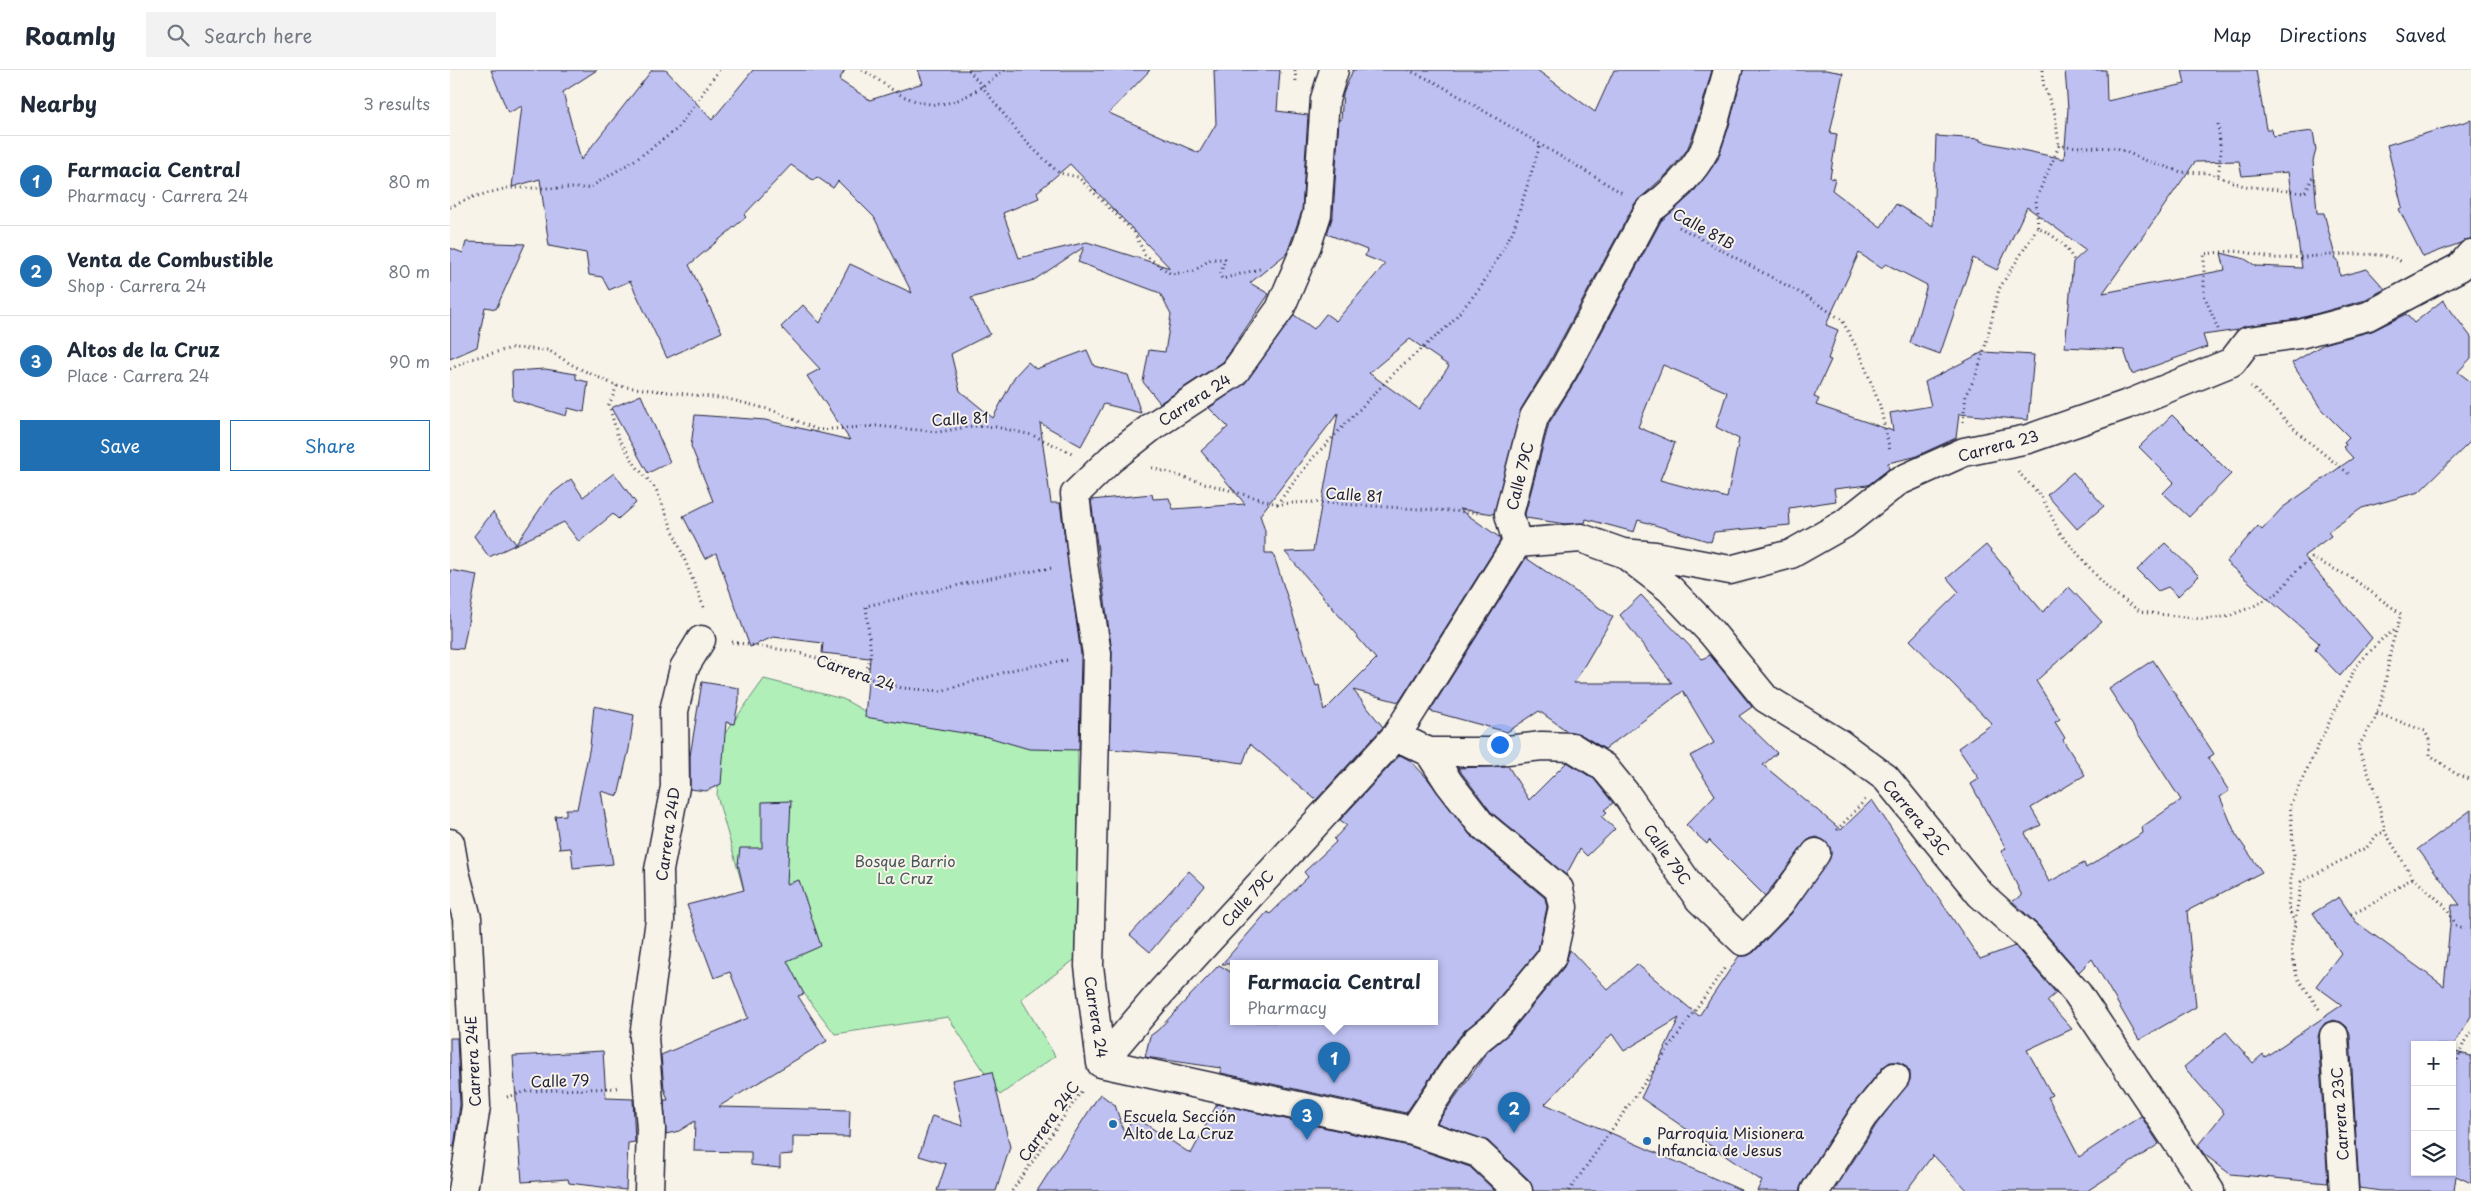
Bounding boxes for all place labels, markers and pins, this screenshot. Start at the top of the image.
pin: 1 [1318,1042,1350,1083]
pin: 2 [1498,1092,1530,1133]
pin: 3 [1291,1099,1323,1140]
place label: Escuela Sección Alto de La Cruz [1123,1104,1236,1144]
marker: Escuela Sección Alto de La Cruz [1107,1118,1119,1130]
place label: Parroquia Misionera Infancia de Jesus [1657,1121,1805,1161]
marker: Parroquia Misionera Infancia de Jesus [1641,1135,1653,1147]

